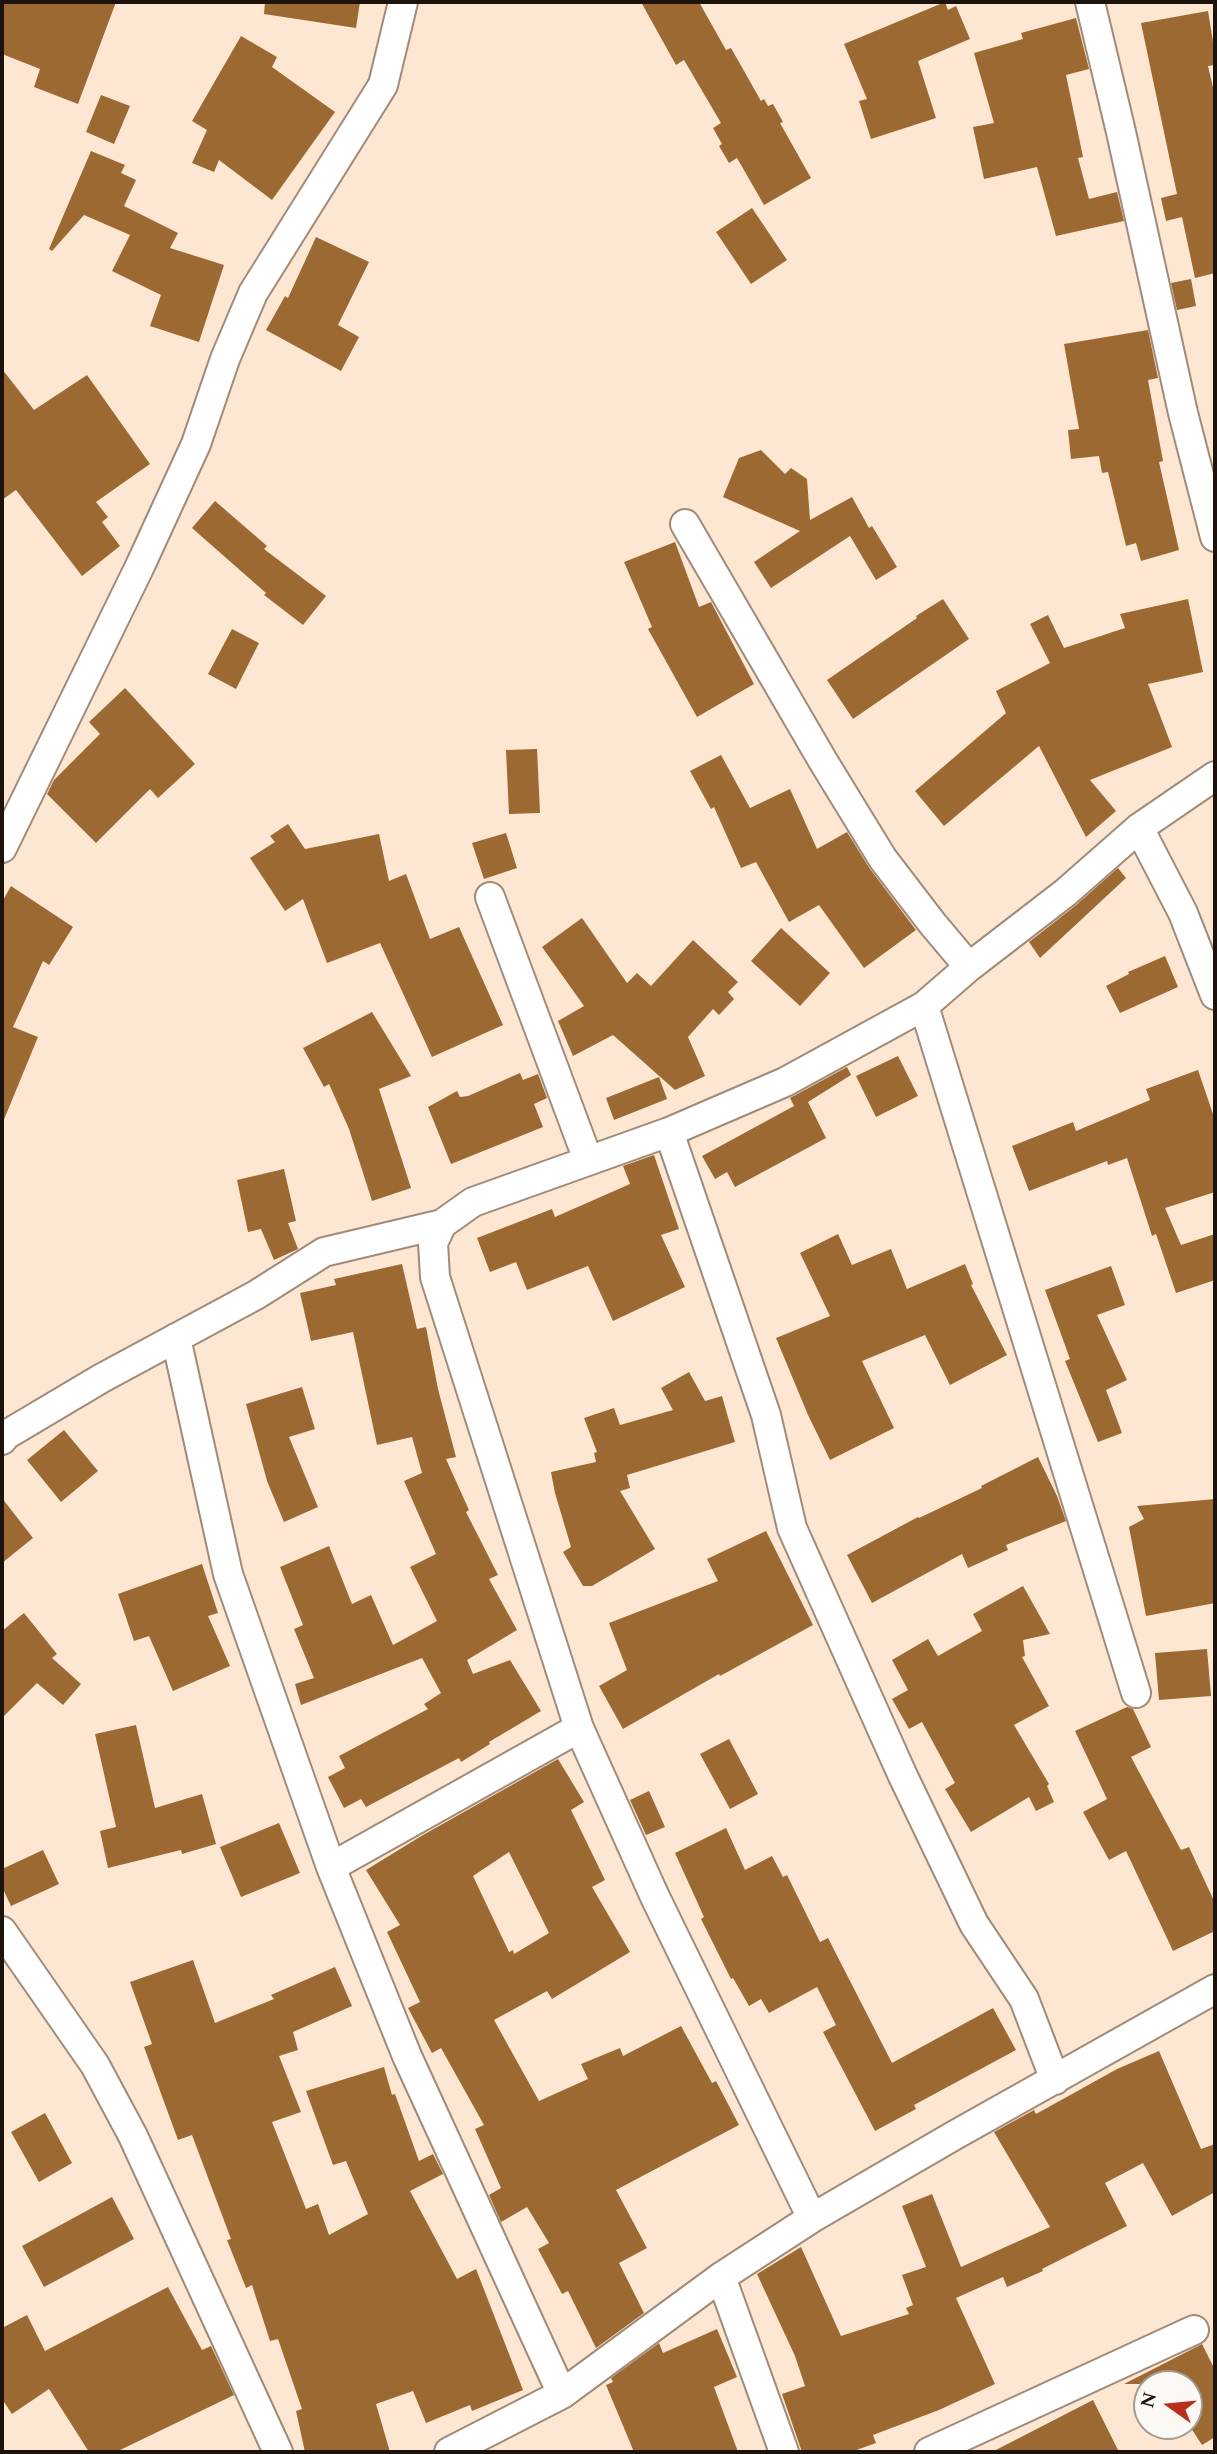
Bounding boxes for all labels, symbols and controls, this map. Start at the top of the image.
north arrow [1133,2370,1203,2440]
text: N [1133,2389,1165,2411]

